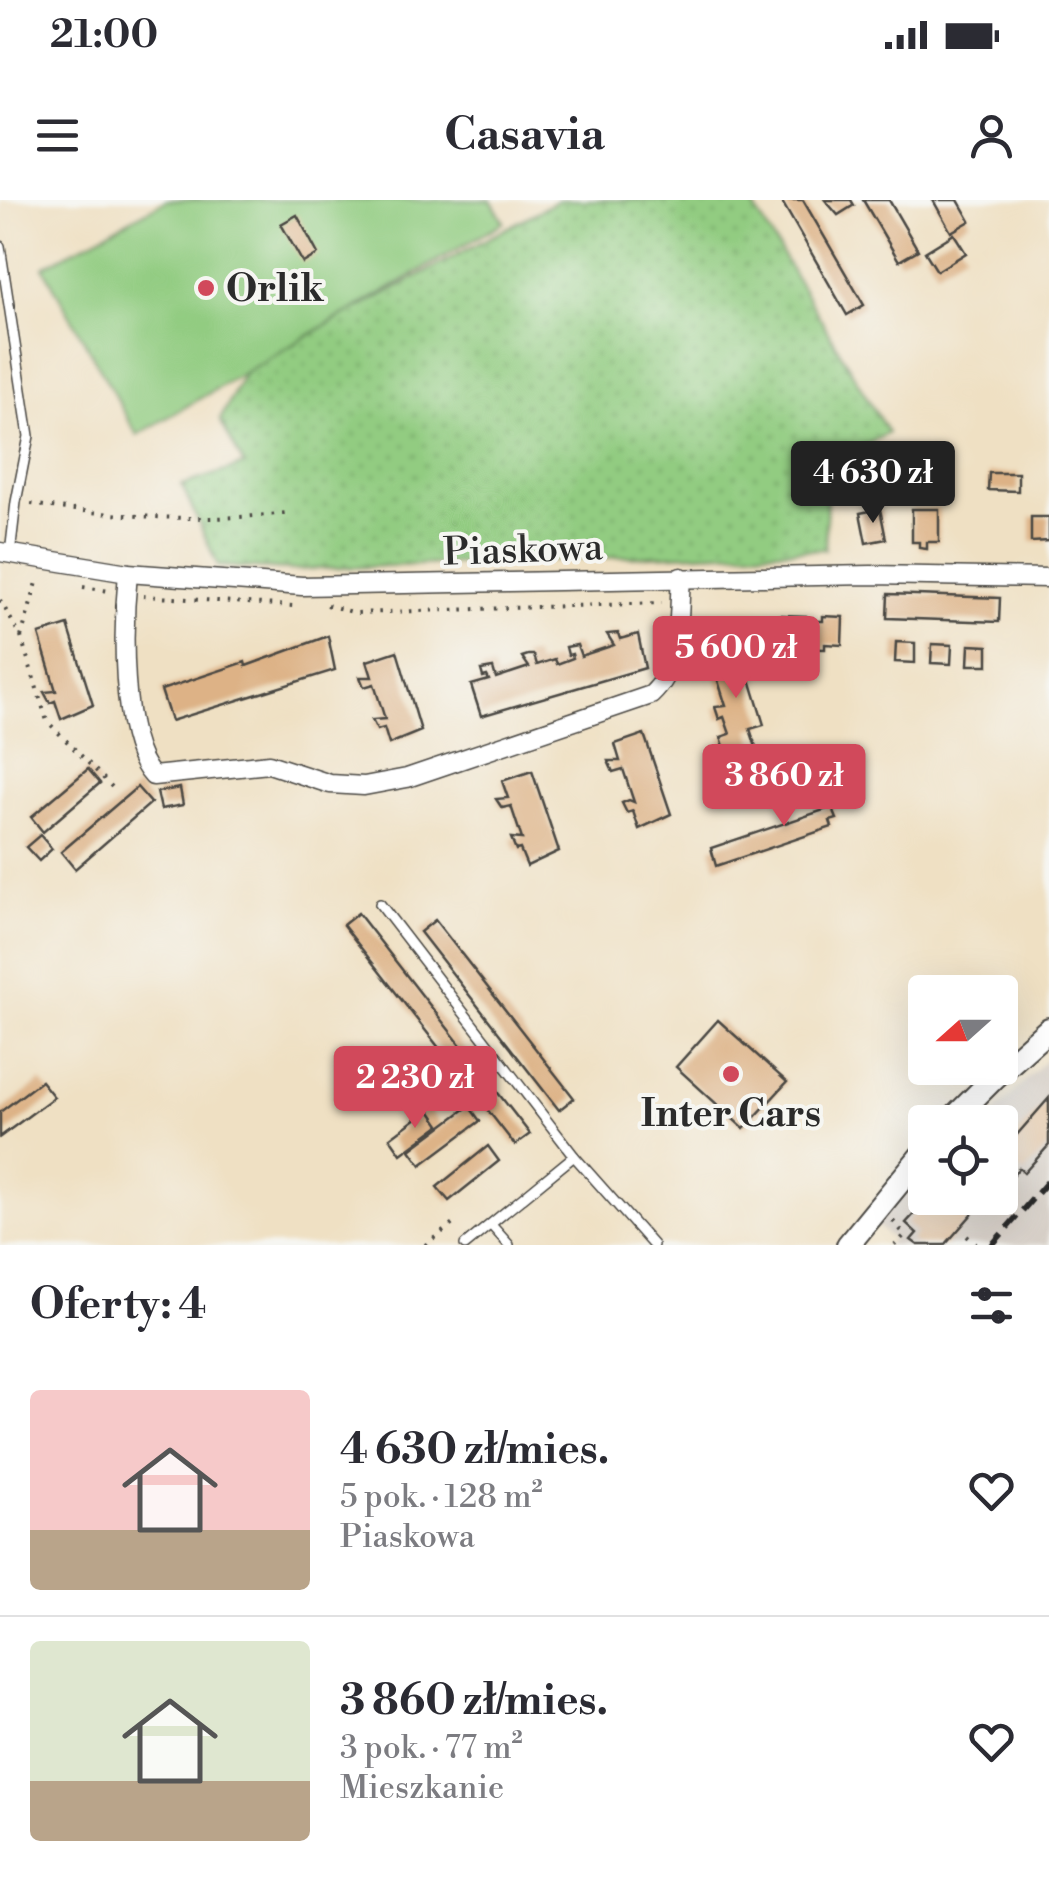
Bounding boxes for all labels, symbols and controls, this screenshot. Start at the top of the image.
text: 21:00 [50,12,158,59]
text: Casavia [444,107,605,164]
icon: menu [30,108,85,163]
icon: person [964,108,1019,163]
place label: Orlik [226,266,324,313]
marker: Orlik [195,277,217,299]
pin: 4 630 zł [770,441,976,526]
text: 4 630 zł [813,453,933,493]
street label: Piaskowa [442,524,605,577]
pin: 5 600 zł [633,616,839,701]
text: 5 600 zł [675,628,797,668]
pin: 3 860 zł [681,744,887,829]
text: 3 860 zł [724,756,844,796]
north arrow [908,975,1018,1085]
map controls [908,975,1018,1215]
pin: 2 230 zł [312,1046,518,1131]
text: 2 230 zł [356,1058,474,1098]
marker: Inter Cars [720,1063,742,1085]
place label: Inter Cars [641,1091,821,1138]
button: locate [908,1105,1018,1215]
icon: filters [964,1278,1019,1333]
text: Oferty: 4 [30,1279,207,1332]
text: 4 630 zł/mies. [340,1424,609,1477]
icon: home [110,1430,230,1550]
icon: heart [964,1463,1019,1518]
text: 5 pok. · 128 m² [340,1477,543,1517]
text: Piaskowa [340,1517,475,1557]
text: 3 860 zł/mies. [340,1675,608,1728]
icon: home [110,1681,230,1801]
icon: heart [964,1714,1019,1769]
text: 3 pok. · 77 m² [340,1728,523,1768]
text: Mieszkanie [340,1768,504,1808]

